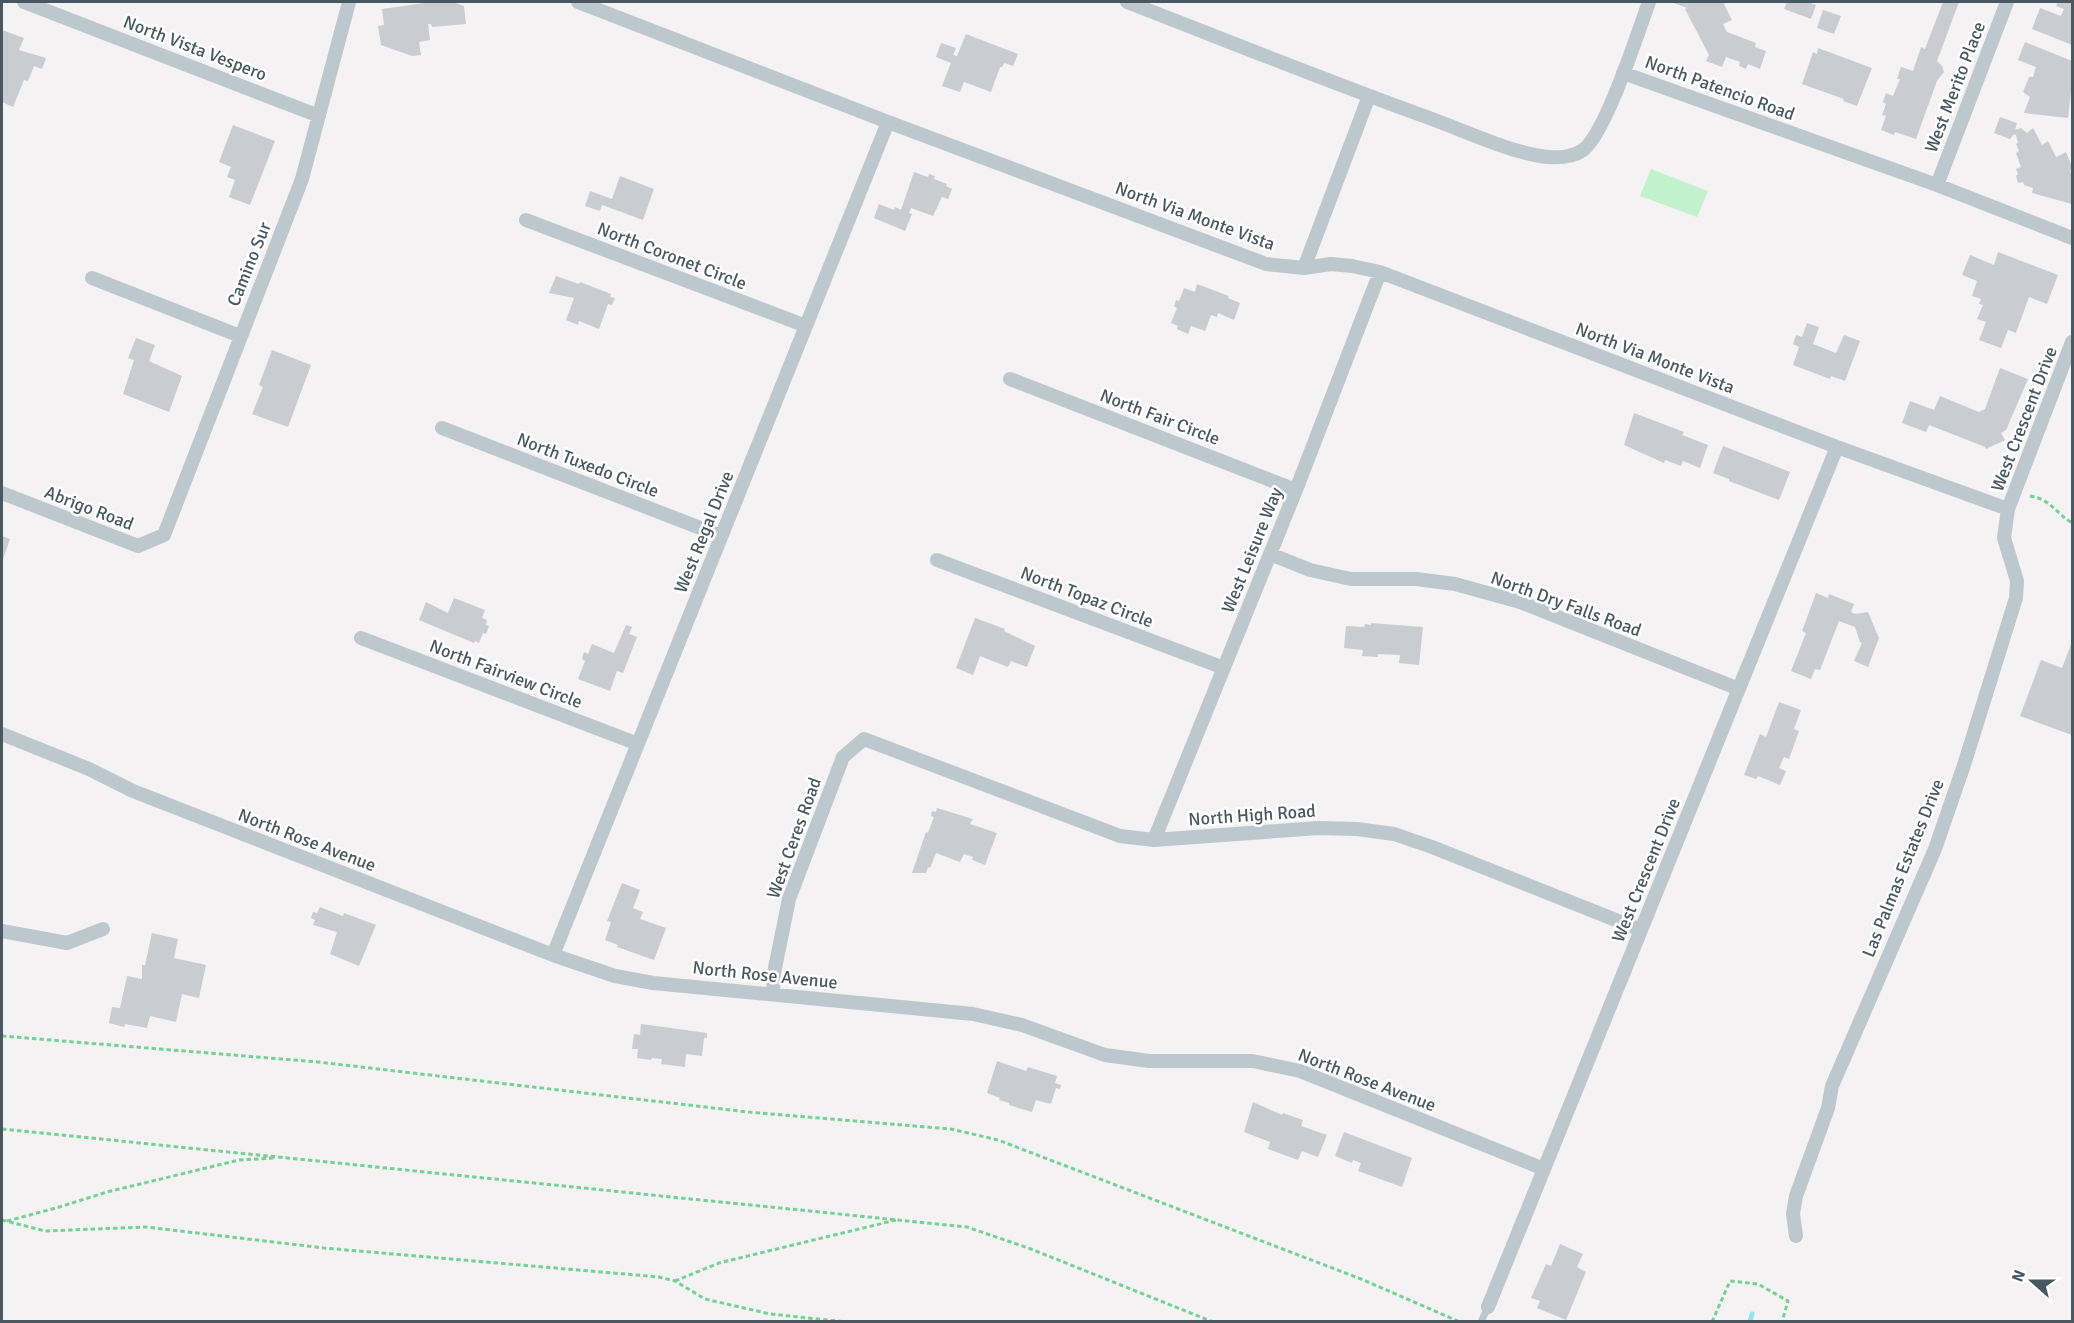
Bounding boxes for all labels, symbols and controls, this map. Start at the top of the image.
street label: North Vista Vespero [120,11,270,85]
street label: West Merito Place [1920,18,1990,156]
street label: North Patencio Road [1642,51,1798,125]
street label: North Via Monte Vista [1112,177,1278,255]
street label: North Coronet Circle [594,217,750,295]
street label: Camino Sur [222,218,276,309]
street label: North Via Monte Vista [1572,318,1738,398]
street label: West Crescent Drive [1986,343,2062,495]
street label: North Fair Circle [1097,384,1223,450]
street label: North Tuxedo Circle [514,428,662,502]
street label: West Regal Drive [670,468,738,596]
street label: Abrigo Road [41,481,137,535]
street label: West Leisure Way [1217,483,1287,616]
street label: North Topaz Circle [1017,562,1157,632]
street label: North Dry Falls Road [1488,567,1644,641]
street label: North Fairview Circle [427,635,585,713]
street label: West Ceres Road [762,775,826,901]
street label: Las Palmas Estates Drive [1857,776,1949,960]
street label: West Crescent Drive [1607,795,1685,945]
street label: North High Road [1188,800,1316,830]
street label: North Rose Avenue [235,804,379,876]
street label: North Rose Avenue [691,956,839,994]
street label: North Rose Avenue [1295,1044,1439,1116]
north arrow [2002,1251,2062,1311]
text: N [2008,1267,2030,1285]

